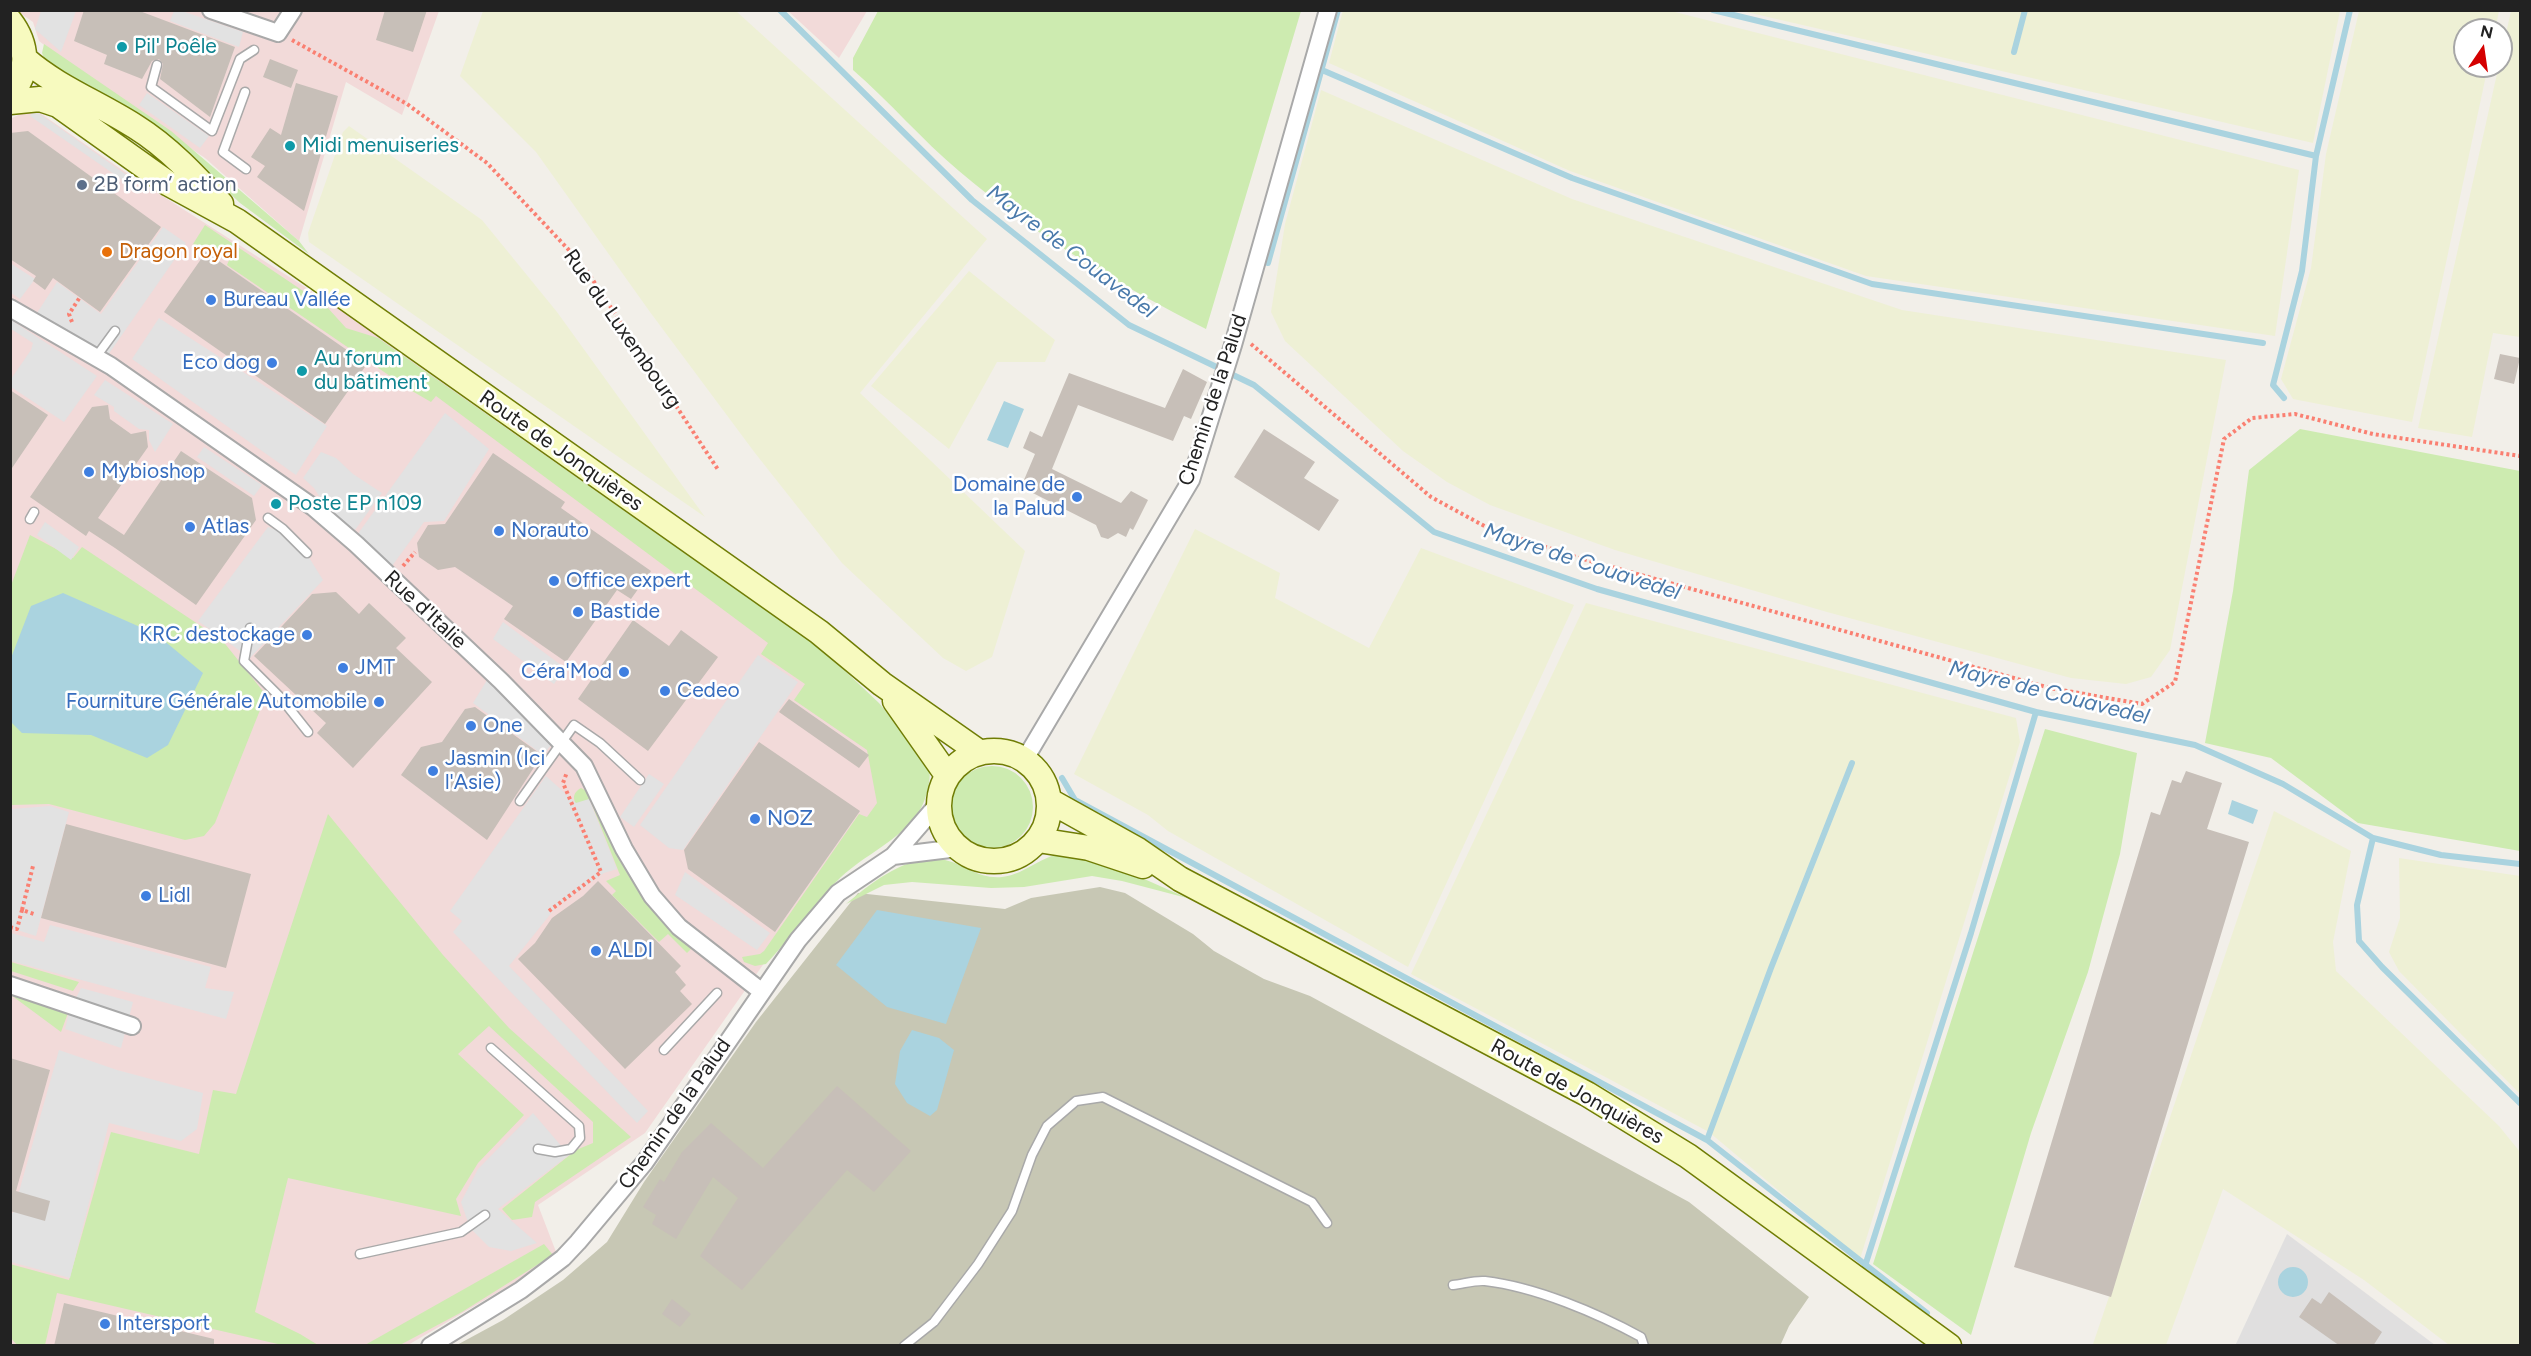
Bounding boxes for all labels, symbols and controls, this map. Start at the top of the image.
north arrow [2453,18,2513,78]
text: N [2479,21,2495,43]
place label: Pil' Poêle [134,34,217,60]
marker: Pil' Poêle [115,40,129,54]
place label: Midi menuiseries [302,133,459,159]
marker: Midi menuiseries [283,139,297,153]
place label: 2B form’ action [94,172,236,198]
marker: 2B form’ action [75,178,89,192]
water label: Mayre de Couavedel [981,180,1161,324]
place label: Dragon royal [119,239,238,265]
marker: Dragon royal [100,245,114,259]
street label: Rue du Luxembourg [558,245,686,413]
place label: Bureau Vallée [223,287,350,313]
marker: Bureau Vallée [204,293,218,307]
street label: Chemin de la Palud [1173,311,1253,489]
place label: Au forum du bâtiment [314,346,428,396]
place label: Eco dog [182,350,260,376]
marker: Eco dog [265,356,279,370]
marker: Au forum du bâtiment [295,364,309,378]
street label: Route de Jonquières [474,385,648,517]
place label: Mybioshop [101,459,205,485]
marker: Mybioshop [82,465,96,479]
place label: Domaine de la Palud [953,472,1065,522]
marker: Domaine de la Palud [1070,490,1084,504]
place label: Poste EP n109 [288,491,422,517]
marker: Poste EP n109 [269,497,283,511]
place label: Atlas [202,514,249,540]
place label: Norauto [511,518,589,544]
water label: Mayre de Couavedel [1480,518,1684,606]
marker: Atlas [183,520,197,534]
marker: Norauto [492,524,506,538]
street label: Rue d'Italie [379,566,471,654]
place label: Office expert [566,568,691,594]
marker: Office expert [547,574,561,588]
place label: Bastide [590,599,660,625]
marker: Bastide [571,605,585,619]
place label: KRC destockage [139,622,295,648]
marker: KRC destockage [300,628,314,642]
place label: JMT [355,655,395,681]
water label: Mayre de Couavedel [1946,655,2152,731]
place label: Céra'Mod [521,659,612,685]
marker: JMT [336,661,350,675]
marker: Céra'Mod [617,665,631,679]
place label: Cedeo [677,678,740,704]
marker: Cedeo [658,684,672,698]
place label: Fourniture Générale Automobile [66,689,367,715]
marker: Fourniture Générale Automobile [372,695,386,709]
place label: One [483,713,522,739]
marker: One [464,719,478,733]
place label: Jasmin (Ici l'Asie) [445,746,545,796]
marker: Jasmin (Ici l'Asie) [426,764,440,778]
place label: NOZ [767,806,813,832]
marker: NOZ [748,812,762,826]
place label: Lidl [158,883,191,909]
marker: Lidl [139,889,153,903]
place label: ALDI [608,938,653,964]
marker: ALDI [589,944,603,958]
street label: Chemin de la Palud [613,1034,737,1194]
street label: Route de Jonquières [1486,1034,1668,1150]
place label: Intersport [117,1311,210,1337]
marker: Intersport [98,1317,112,1331]

